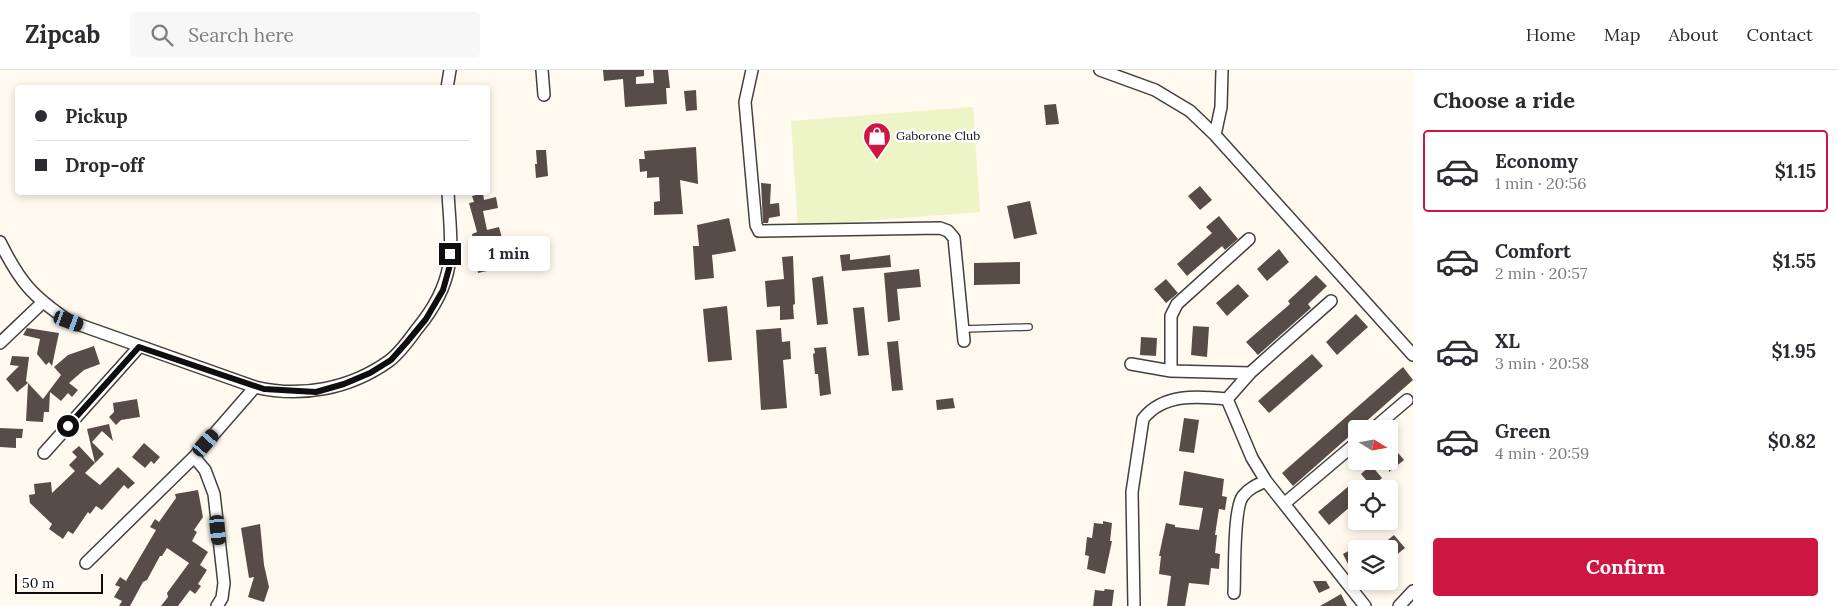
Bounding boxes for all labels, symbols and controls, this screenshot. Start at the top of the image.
search box [130,12,480,57]
text: Zipcab [25,19,100,50]
icon: search [148,21,176,49]
text: Search here [188,23,294,47]
text: Home [1526,23,1576,46]
text: Map [1604,23,1640,46]
text: About [1668,23,1718,46]
text: Contact [1746,23,1813,46]
text: Choose a ride [1433,86,1575,114]
text: Pickup [65,104,128,128]
shop icon: Gaborone Club [862,121,892,160]
place label: Gaborone Club [896,128,980,143]
icon: car [1435,149,1480,194]
text: Economy [1495,149,1578,173]
text: Drop-off [65,153,144,177]
text: $1.15 [1775,159,1816,183]
text: 1 min · 20:56 [1495,173,1586,193]
callout: 1 min [468,236,550,272]
icon: car [1435,239,1480,284]
text: Comfort [1495,239,1571,263]
route end [439,243,461,265]
text: 1 min [489,243,529,263]
text: $1.55 [1772,249,1816,273]
text: 2 min · 20:57 [1495,263,1587,283]
car [52,309,85,333]
icon: car [1435,329,1480,374]
text: XL [1495,329,1520,353]
text: $1.95 [1771,339,1816,363]
text: 3 min · 20:58 [1495,353,1589,373]
route start [57,415,79,437]
icon: car [1435,419,1480,464]
text: Green [1495,419,1551,443]
north arrow [1348,420,1398,470]
map controls [1348,420,1398,590]
car [190,427,221,459]
text: $0.82 [1768,429,1816,453]
text: 4 min · 20:59 [1495,443,1589,463]
button: locate [1348,480,1398,530]
car [208,514,227,546]
button: Confirm [1433,538,1818,596]
button: layers [1348,540,1398,590]
scale bar [15,571,102,594]
text: 50 m [22,574,55,592]

